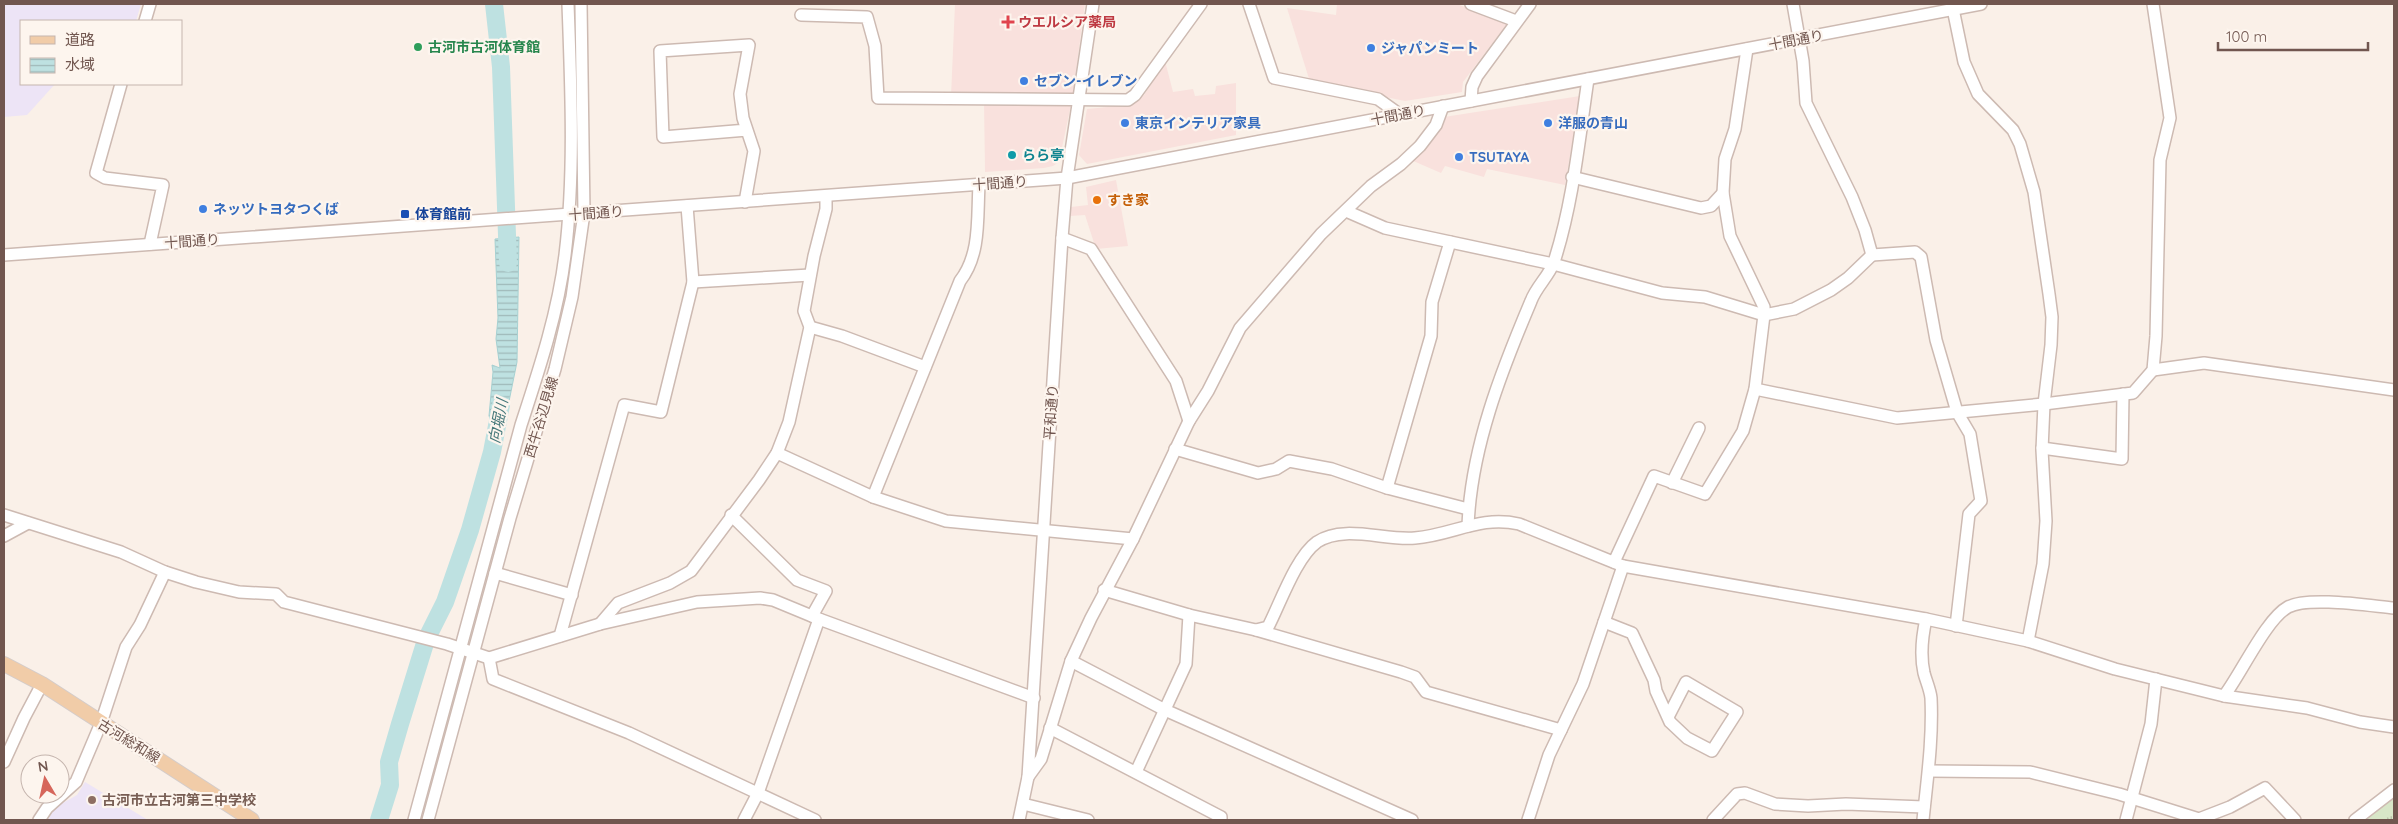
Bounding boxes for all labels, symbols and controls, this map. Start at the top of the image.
place label: ウエルシア薬局 [1018,13,1116,31]
marker: ウエルシア薬局 [1002,16,1014,28]
legend [20,20,182,85]
scale bar [2218,20,2368,52]
street label: 十間通り [1767,26,1825,54]
text: 100 m [2226,27,2267,46]
text: 道路 [65,30,95,49]
place label: 古河市古河体育館 [428,38,540,56]
place label: ジャパンミート [1381,39,1479,57]
marker: 古河市古河体育館 [412,41,424,53]
marker: ジャパンミート [1365,42,1377,54]
text: 水域 [65,55,95,74]
place label: セブン-イレブン [1034,72,1138,90]
marker: セブン-イレブン [1018,75,1030,87]
street label: 十間通り [1369,101,1427,129]
place label: 東京インテリア家具 [1135,114,1261,132]
place label: 洋服の青山 [1558,114,1628,132]
marker: 東京インテリア家具 [1119,117,1131,129]
marker: 洋服の青山 [1542,117,1554,129]
place label: らら亭 [1022,146,1064,164]
place label: TSUTAYA [1469,148,1529,166]
marker: らら亭 [1006,149,1018,161]
marker: TSUTAYA [1453,151,1465,163]
street label: 十間通り [971,172,1029,194]
place label: すき家 [1107,191,1149,209]
marker: すき家 [1091,194,1103,206]
place label: ネッツトヨタつくば [213,200,339,218]
street label: 十間通り [567,202,625,224]
marker: ネッツトヨタつくば [197,203,209,215]
place label: 体育館前 [415,205,471,223]
marker: 体育館前 [399,208,411,220]
street label: 十間通り [163,230,221,252]
street label: 西牛谷辺見線 [520,374,562,460]
street label: 平和通り [1040,383,1062,441]
water label: 向堀川 [484,395,512,445]
street label: 古河総和線 [95,715,163,767]
north arrow [20,754,70,804]
text: N [36,756,49,776]
place label: 古河市立古河第三中学校 [102,791,256,809]
marker: 古河市立古河第三中学校 [86,794,98,806]

